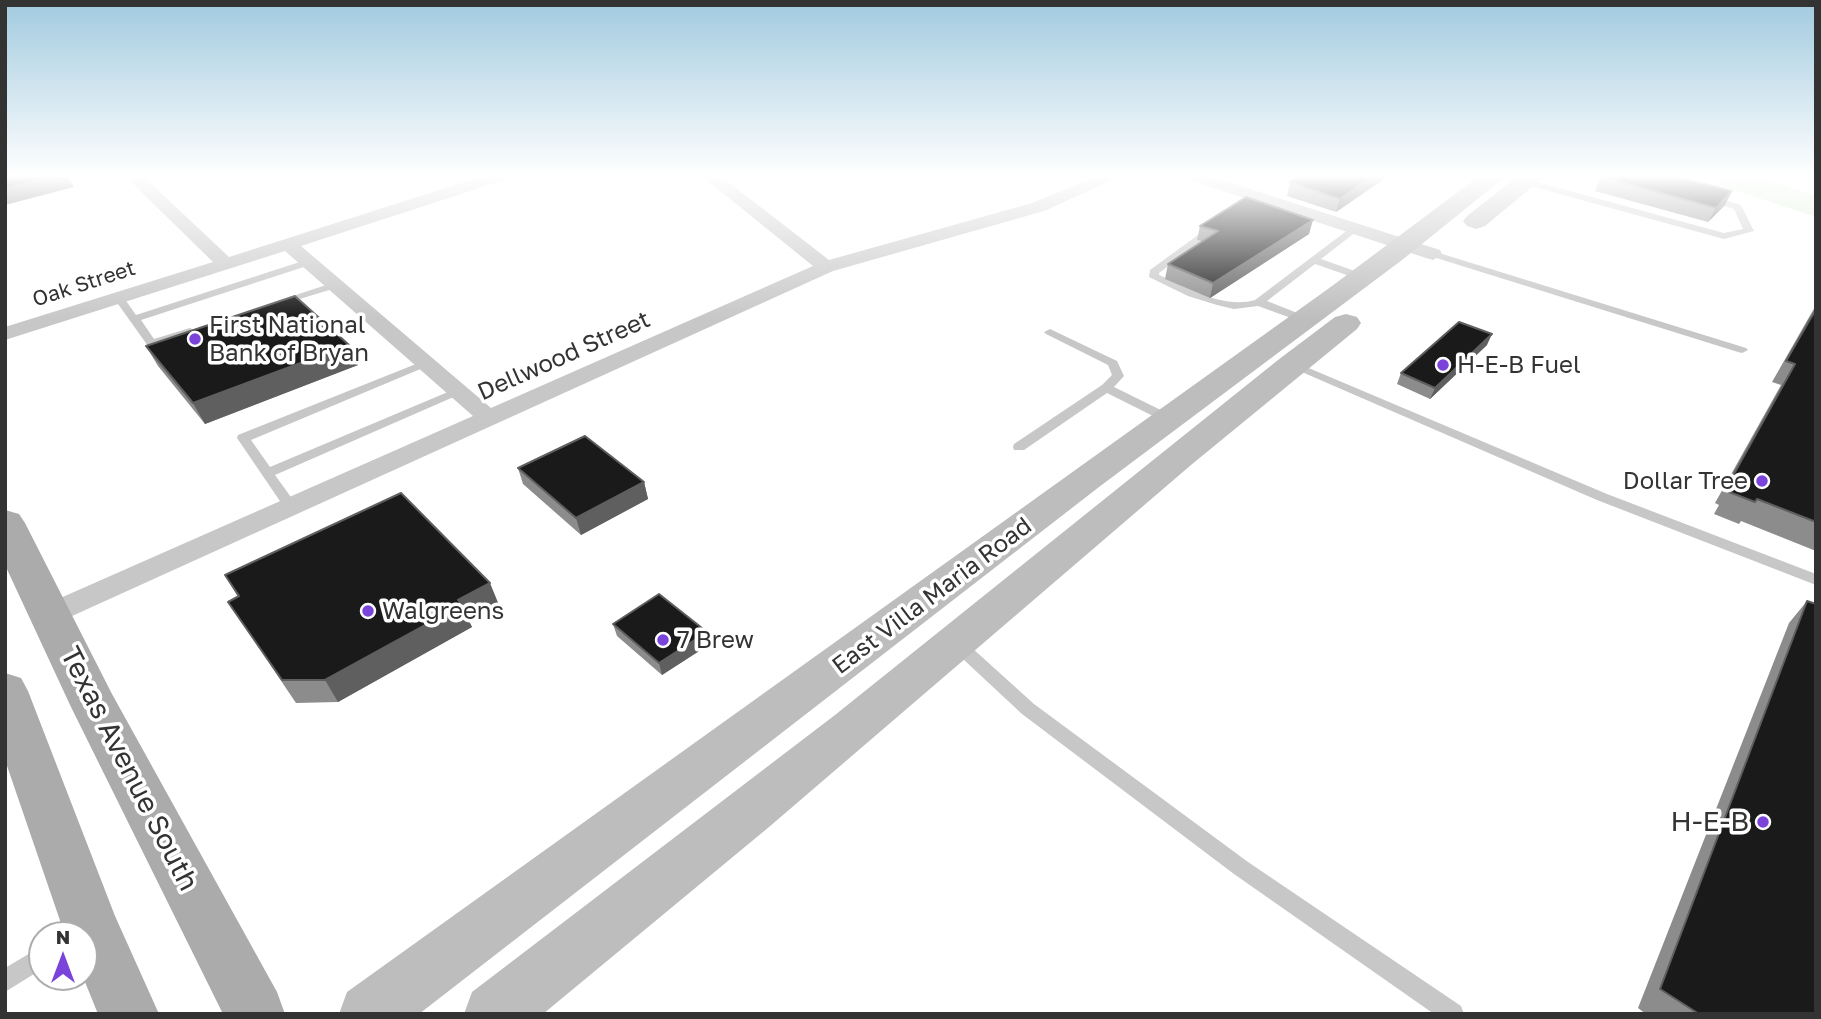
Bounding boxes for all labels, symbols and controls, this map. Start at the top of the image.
street label: Oak Street [29,256,139,312]
street label: Dellwood Street [473,305,655,407]
place label: First National Bank of Bryan [209,311,369,367]
marker: First National Bank of Bryan [187,331,203,347]
place label: H-E-B Fuel [1457,351,1581,379]
marker: H-E-B Fuel [1435,357,1451,373]
place label: Dollar Tree [1623,467,1748,495]
marker: Dollar Tree [1754,473,1770,489]
street label: East Villa Maria Road [827,512,1037,680]
place label: Walgreens [382,597,504,625]
marker: Walgreens [360,603,376,619]
place label: 7 Brew [677,626,754,654]
marker: 7 Brew [655,632,671,648]
street label: Texas Avenue South [53,641,205,897]
place label: H-E-B [1671,805,1749,839]
marker: H-E-B [1755,814,1771,830]
north arrow [28,921,98,991]
text: N [56,925,70,948]

